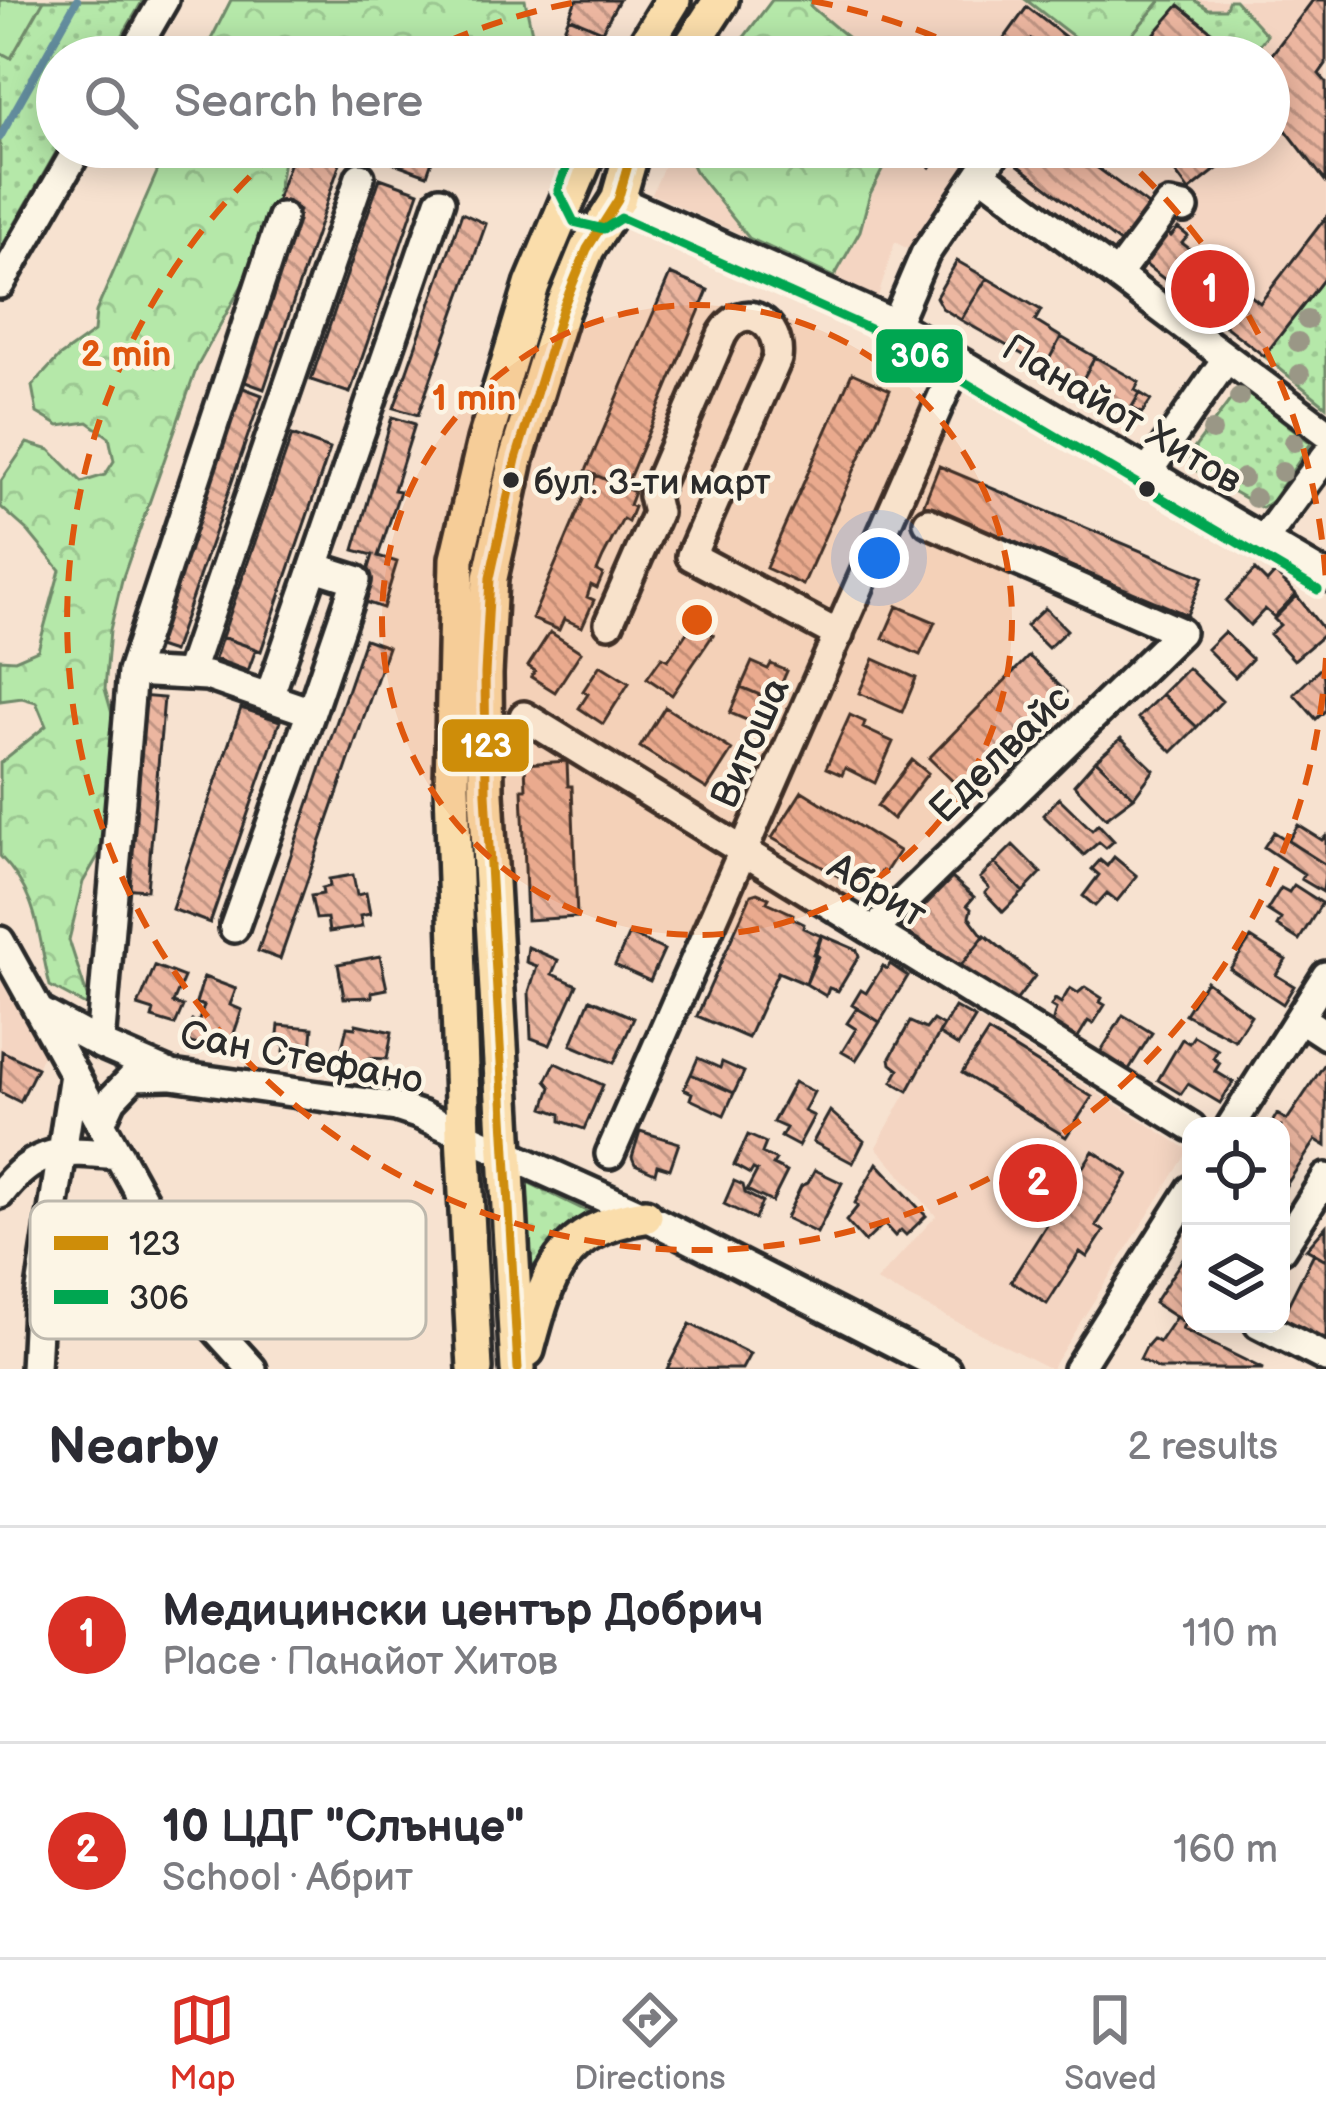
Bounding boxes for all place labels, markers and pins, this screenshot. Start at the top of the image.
pin: 1 [1171,244,1249,334]
place label: бул. 3-ти март [534,462,771,505]
marker: бул. 3-ти март [500,469,522,491]
unlabelled marker [1136,478,1158,500]
centre of rings [676,599,718,641]
pin: 2 [999,1138,1077,1228]

